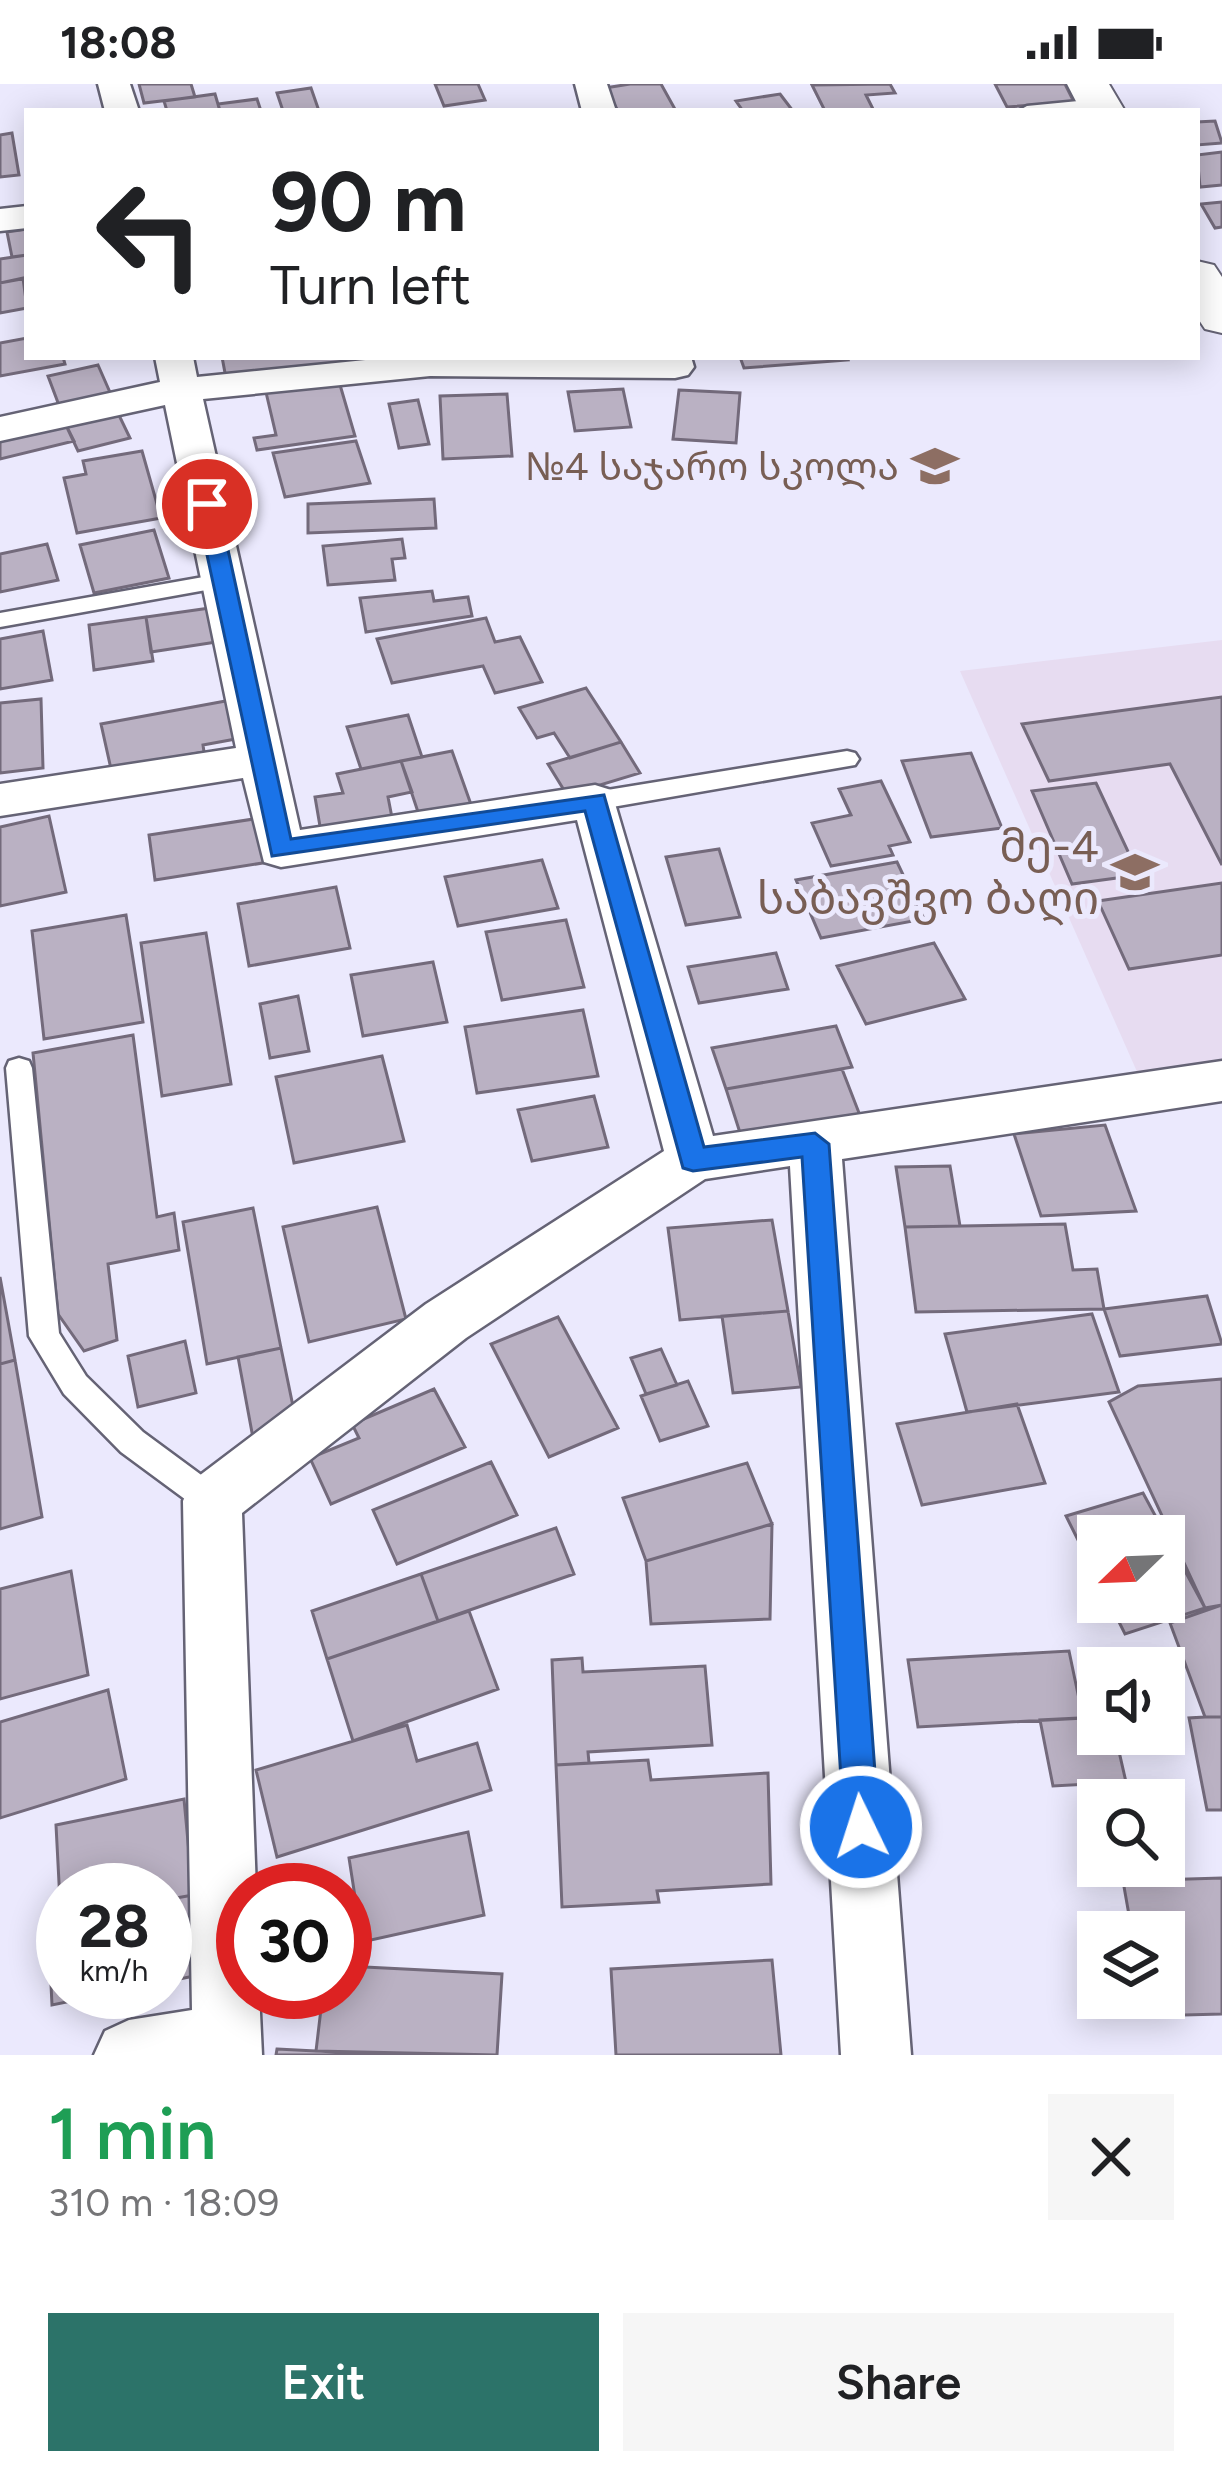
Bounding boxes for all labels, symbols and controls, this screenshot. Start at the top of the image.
text: 18:08 [60,15,177,69]
text: 90 m [270,151,466,252]
icon: left [72,156,228,312]
text: Turn left [270,253,471,318]
school or university icon: №4 საჯარო სკოლა [910,441,960,491]
place label: №4 საჯარო სკოლა [525,443,899,490]
pin [156,453,258,555]
icon: arrive [174,471,240,537]
place label: მე-4 საბავშვო ბაღი [757,819,1099,926]
school or university icon: მე-4 საბავშვო ბაღი [1110,847,1160,897]
north arrow [1077,1515,1185,1623]
map controls [1077,1515,1185,2019]
button: sound [1077,1647,1185,1755]
position arrow [798,1764,924,1890]
button: search [1077,1779,1185,1887]
speed limit sign: 30 [216,1863,372,2019]
text: 28 [78,1890,150,1962]
button: layers [1077,1911,1185,2019]
text: km/h [80,1952,148,1989]
text: 1 min [48,2091,216,2177]
button: close [1048,2094,1174,2220]
text: 310 m · 18:09 [48,2179,279,2226]
button: Exit [48,2313,599,2451]
button: Share [623,2313,1174,2451]

